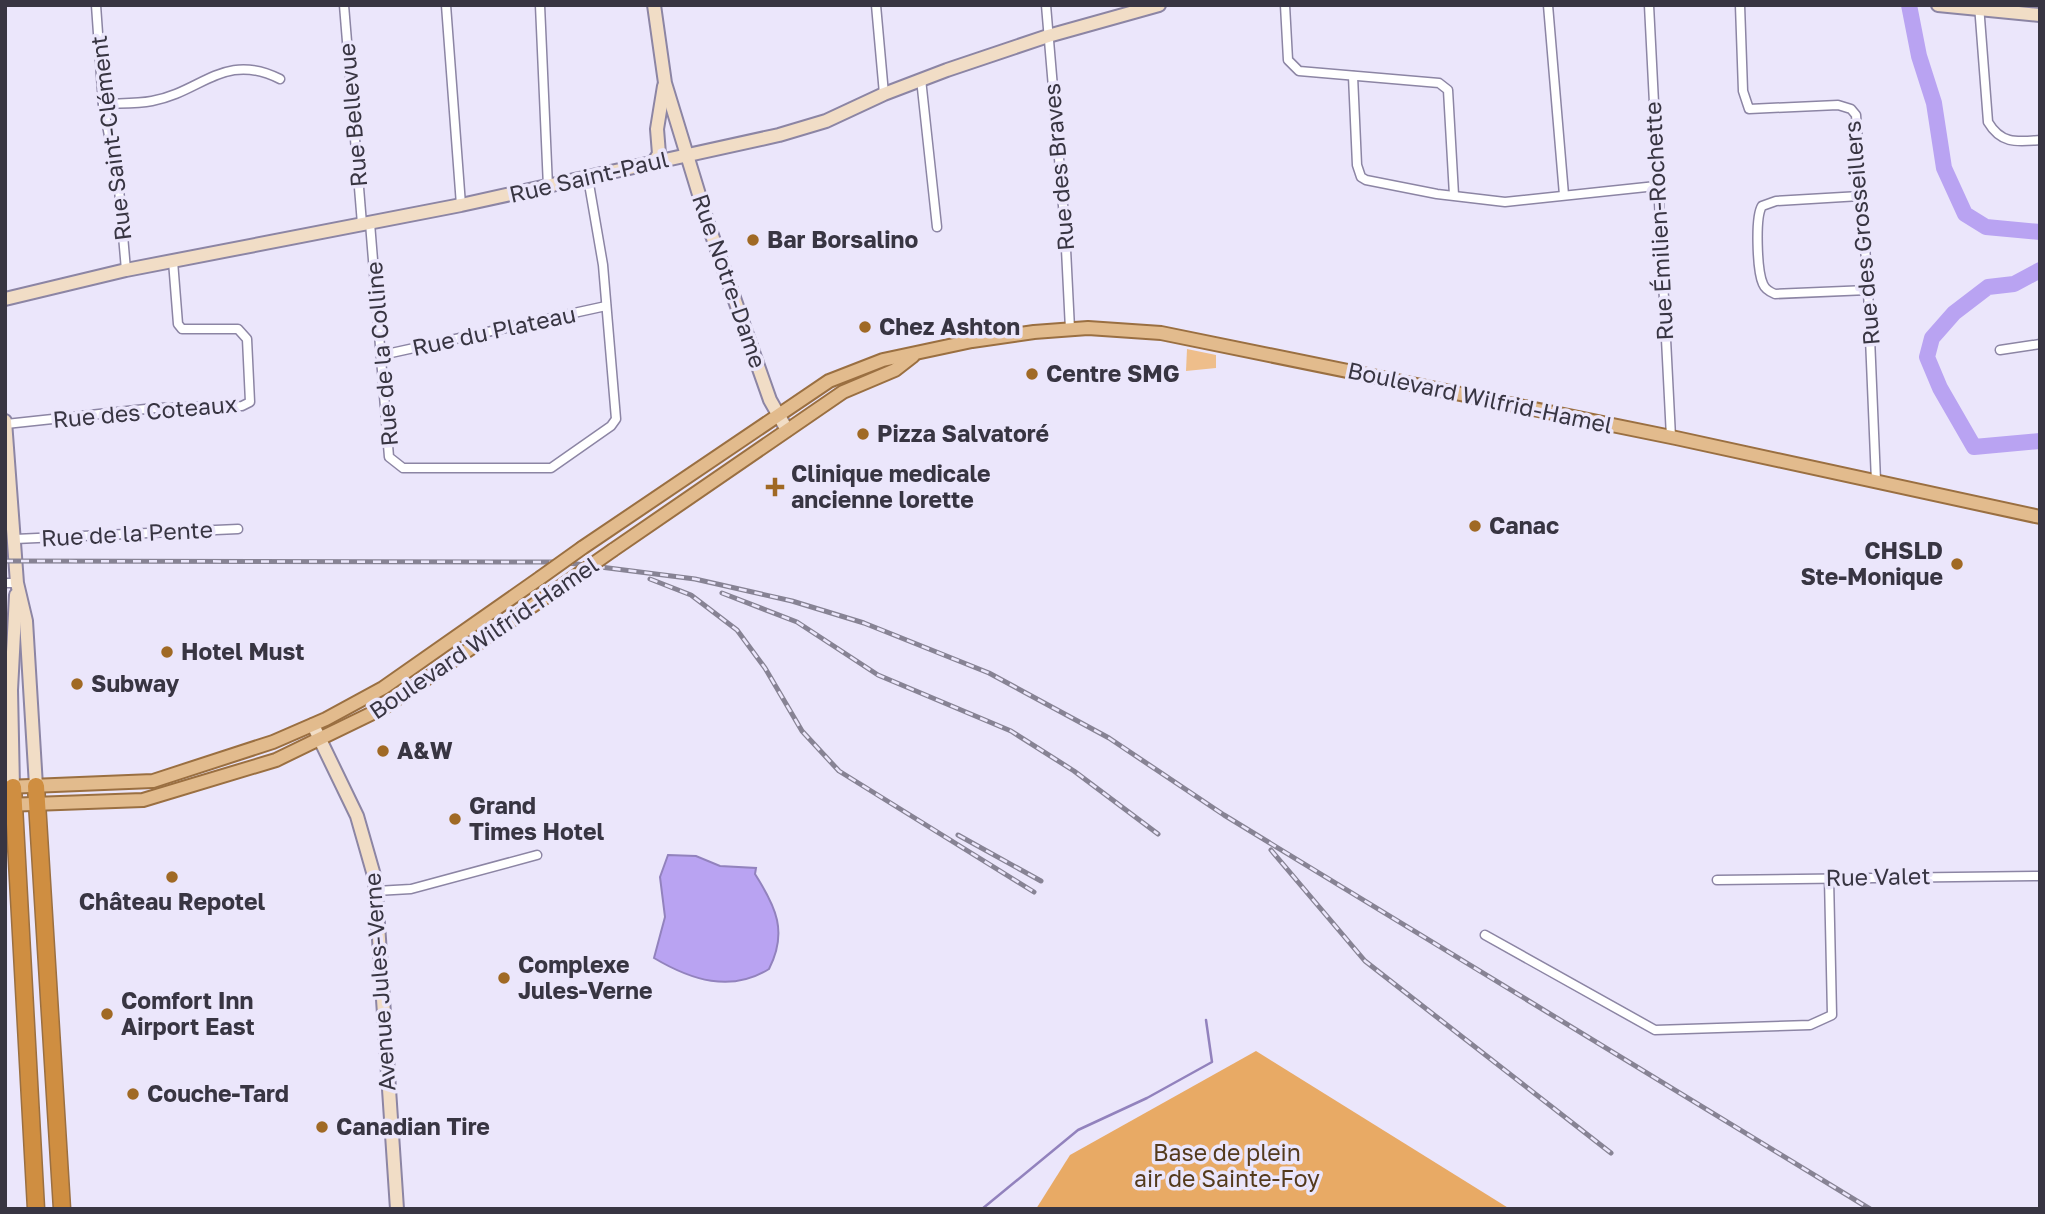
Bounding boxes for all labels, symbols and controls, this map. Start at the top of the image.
street label: Rue Saint-Clément [84,34,136,242]
street label: Rue Bellevue [332,42,372,188]
street label: Rue des Braves [1037,82,1079,252]
street label: Rue Émilien-Rochette [1638,101,1678,341]
street label: Rue des Grosseillers [1837,120,1885,347]
street label: Rue Saint-Paul [506,144,671,208]
street label: Rue Notre-Dame [687,190,773,371]
place label: Bar Borsalino [767,225,918,253]
marker: Bar Borsalino [745,232,761,248]
street label: Rue de la Colline [359,261,403,448]
street label: Rue du Plateau [409,299,578,361]
place label: Chez Ashton [879,312,1020,340]
marker: Chez Ashton [857,319,873,335]
street label: Boulevard Wilfrid-Hamel [1345,355,1615,439]
place label: Centre SMG [1046,359,1180,387]
marker: Centre SMG [1024,366,1040,382]
street label: Rue des Coteaux [51,389,239,433]
place label: Pizza Salvatoré [877,419,1049,447]
marker: Pizza Salvatoré [855,426,871,442]
place label: Clinique medicale ancienne lorette [791,459,991,513]
marker: Clinique medicale ancienne lorette [765,477,785,497]
place label: Canac [1489,511,1559,539]
street label: Rue de la Pente [40,515,214,551]
marker: Canac [1467,518,1483,534]
place label: CHSLD Ste-Monique [1800,536,1943,590]
street label: Boulevard Wilfrid-Hamel [364,550,603,724]
marker: CHSLD Ste-Monique [1949,556,1965,572]
place label: Hotel Must [181,637,305,665]
marker: Hotel Must [159,644,175,660]
place label: Subway [91,669,180,697]
marker: Subway [69,676,85,692]
place label: A&W [397,736,453,764]
marker: A&W [375,743,391,759]
place label: Grand Times Hotel [469,791,605,845]
marker: Grand Times Hotel [447,811,463,827]
street label: Rue Valet [1825,861,1931,891]
marker: Château Repotel [164,869,180,885]
street label: Avenue Jules-Verne [357,872,401,1092]
place label: Château Repotel [79,887,266,915]
place label: Complexe Jules-Verne [518,950,653,1004]
marker: Complexe Jules-Verne [496,970,512,986]
place label: Comfort Inn Airport East [121,986,255,1040]
marker: Comfort Inn Airport East [99,1006,115,1022]
place label: Couche-Tard [147,1079,289,1107]
marker: Couche-Tard [125,1086,141,1102]
place label: Canadian Tire [336,1112,490,1140]
marker: Canadian Tire [314,1119,330,1135]
park label: Base de plein air de Sainte-Foy [1134,1138,1320,1192]

